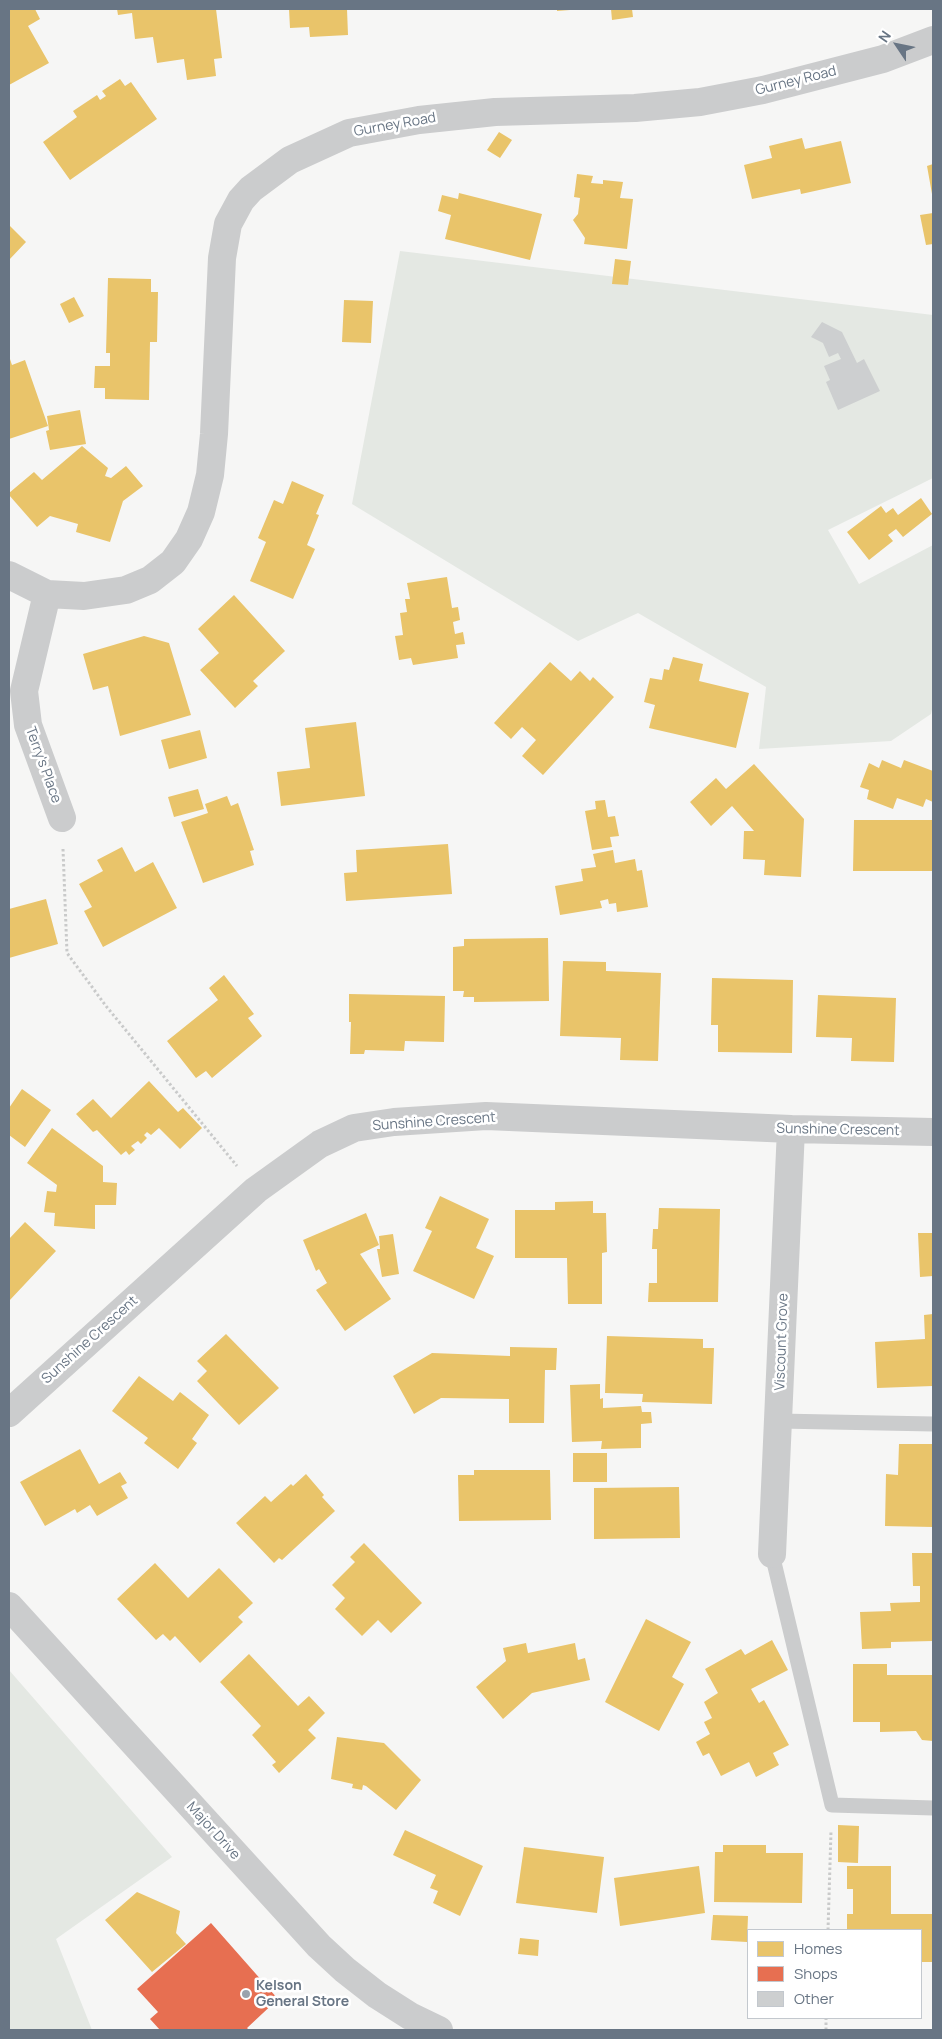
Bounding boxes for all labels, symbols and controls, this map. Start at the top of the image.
north arrow [872,20,922,70]
text: N [873,27,895,46]
street label: Gurney Road [754,63,838,99]
street label: Gurney Road [353,110,437,140]
street label: Terry's Place [21,725,65,805]
street label: Sunshine Crescent [372,1109,496,1135]
street label: Sunshine Crescent [776,1121,900,1139]
street label: Sunshine Crescent [39,1292,141,1388]
street label: Viscount Grove [772,1293,792,1391]
street label: Major Drive [183,1799,243,1863]
legend [747,1929,922,2019]
text: Homes [794,1938,842,1959]
text: Shops [794,1963,838,1984]
place label: Kelson General Store [256,1978,349,2010]
marker: Kelson General Store [240,1988,252,2000]
text: Other [794,1988,834,2009]

